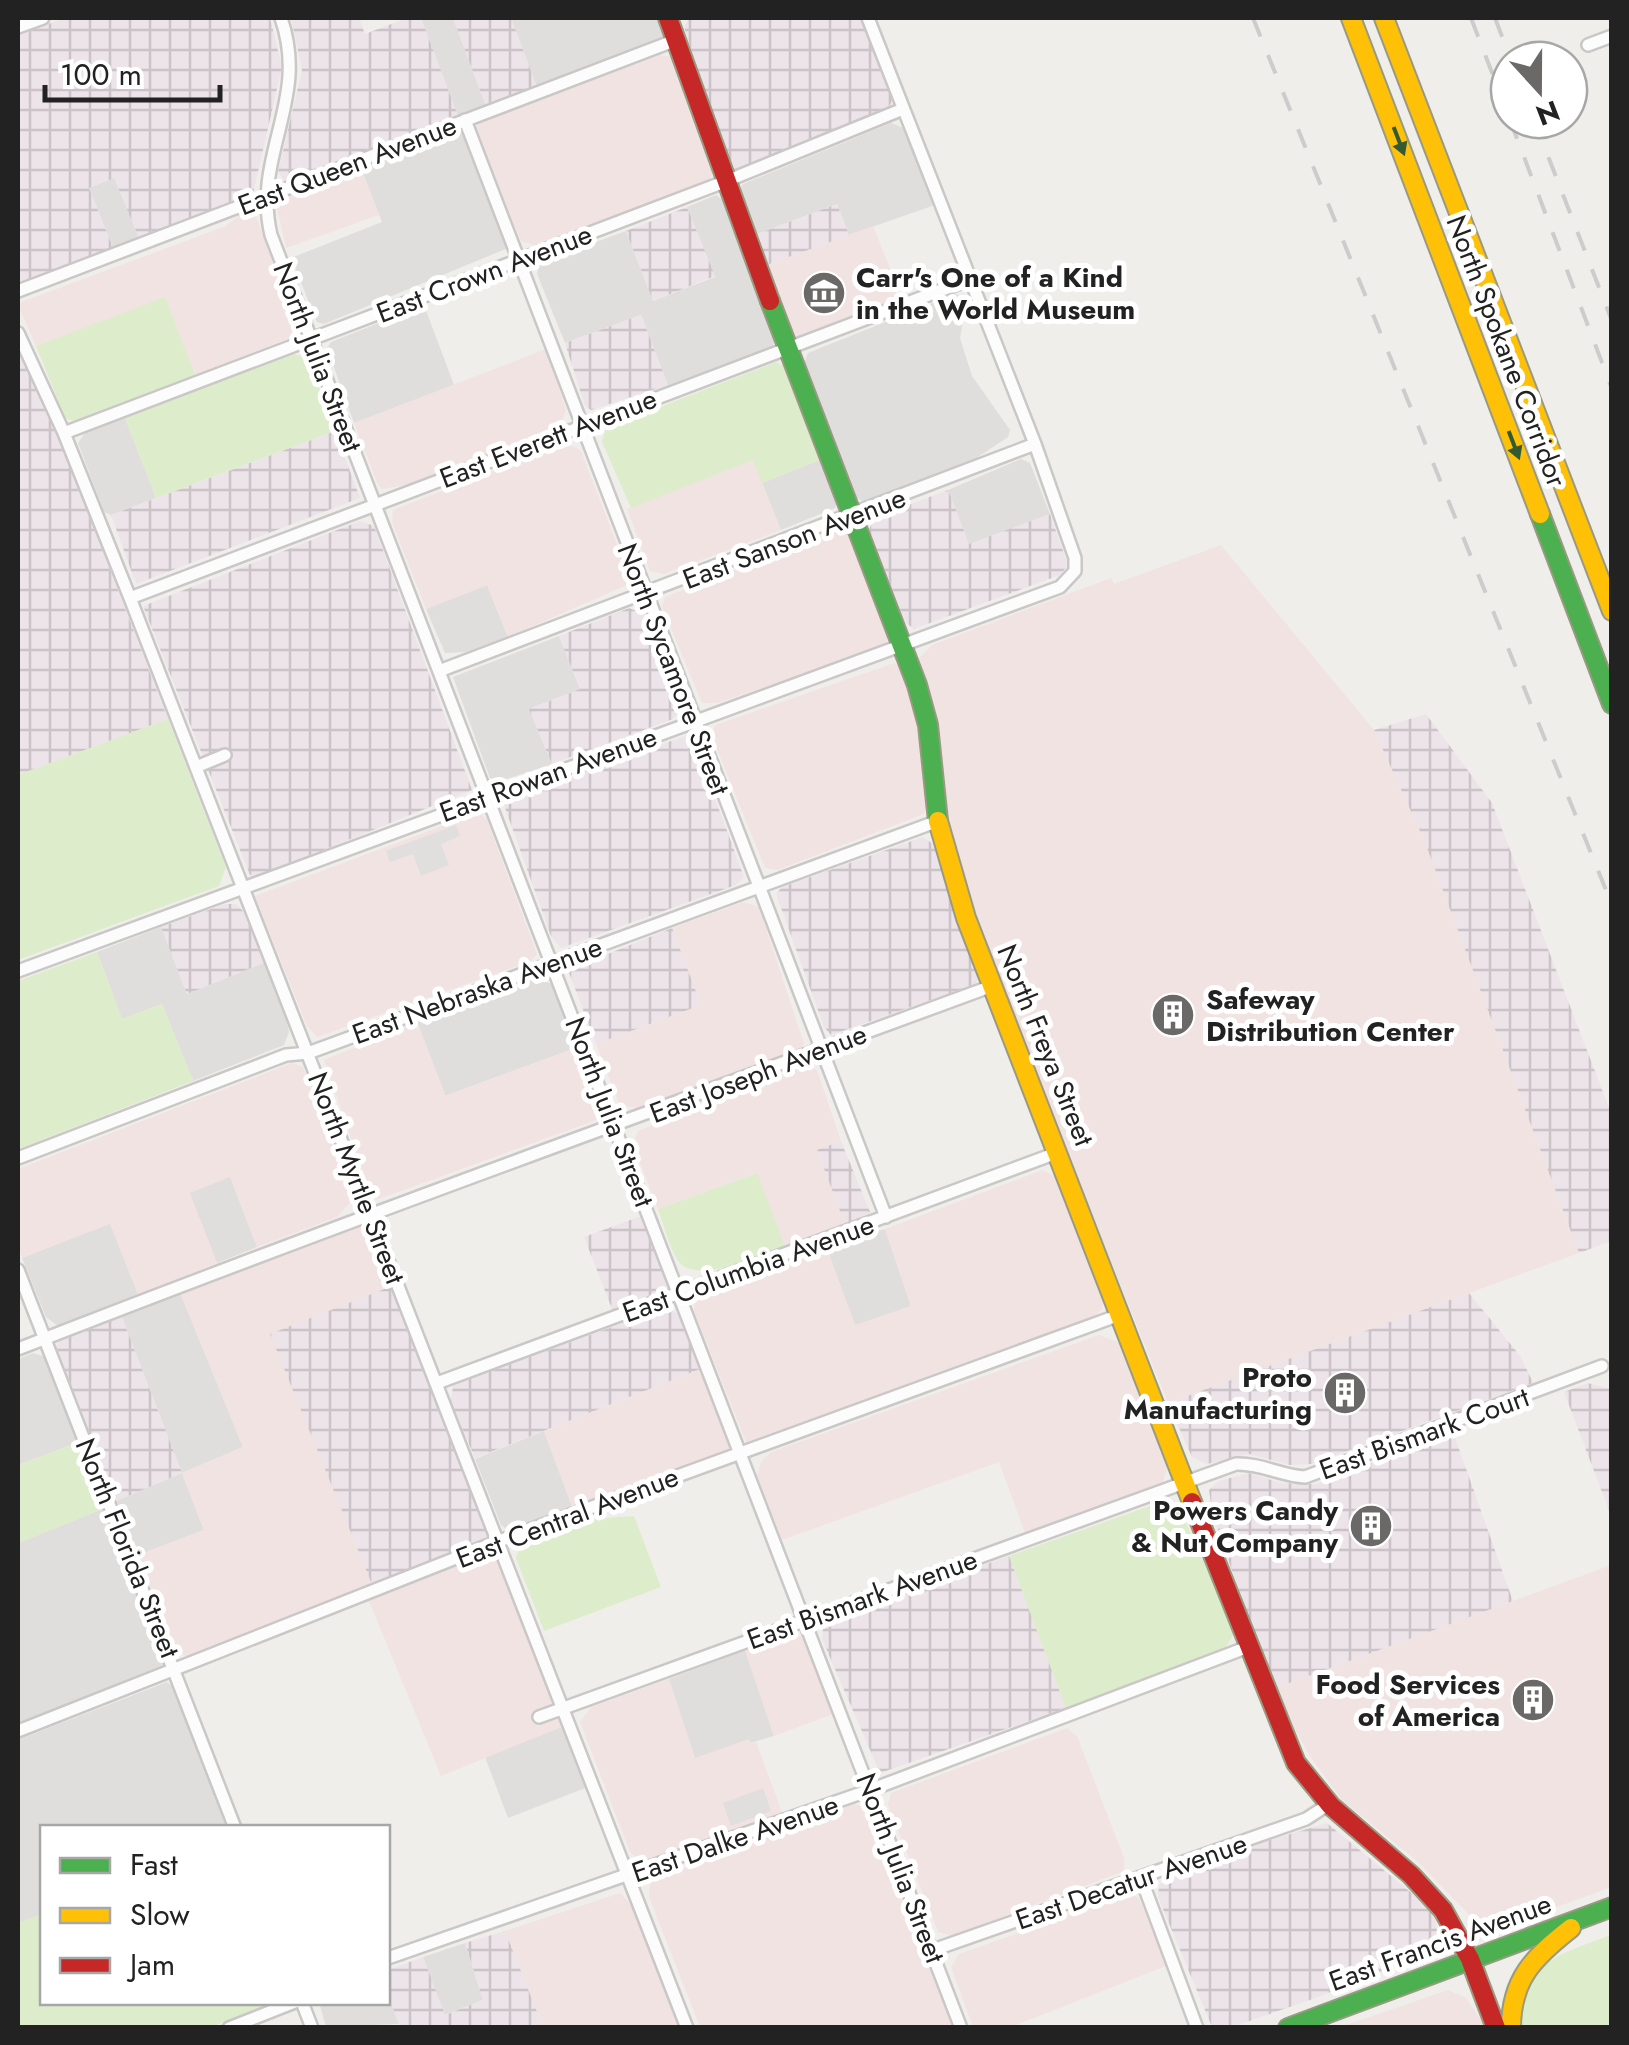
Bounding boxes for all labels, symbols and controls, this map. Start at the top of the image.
scale bar [45,40,220,102]
north arrow [1489,40,1589,140]
text: 100 m [60,53,142,96]
text: N [1530,90,1566,136]
street label: East Queen Avenue [232,105,462,226]
one-way arrow [1391,127,1407,157]
street label: North Spokane Corridor [1436,209,1577,493]
street label: East Crown Avenue [370,213,598,333]
street label: North Julia Street [263,256,373,458]
place label: Carr's One of a Kind in the World Museum [856,257,1135,330]
museum icon: Carr's One of a Kind in the World Museum [801,270,847,316]
street label: East Everett Avenue [434,378,663,499]
one-way arrow [1506,430,1522,460]
street label: East Sanson Avenue [677,477,912,600]
street label: North Sycamore Street [607,537,741,801]
street label: East Rowan Avenue [434,716,663,833]
street label: East Nebraska Avenue [347,926,608,1055]
street label: North Freya Street [986,938,1105,1152]
place label: Safeway Distribution Center [1206,979,1455,1052]
building icon: Safeway Distribution Center [1150,992,1196,1038]
street label: North Julia Street [555,1011,665,1213]
street label: East Joseph Avenue [644,1013,873,1134]
street label: North Myrtle Street [297,1066,416,1290]
street label: East Columbia Avenue [617,1204,880,1333]
place label: Proto Manufacturing [1124,1357,1312,1430]
building icon: Proto Manufacturing [1322,1370,1368,1416]
street label: East Bismark Court [1314,1376,1535,1490]
street label: North Florida Street [65,1432,190,1664]
street label: East Central Avenue [450,1456,684,1579]
place label: Powers Candy & Nut Company [1131,1490,1338,1563]
building icon: Powers Candy & Nut Company [1348,1503,1394,1549]
street label: East Bismark Avenue [741,1539,983,1660]
place label: Food Services of America [1316,1664,1500,1737]
building icon: Food Services of America [1510,1677,1556,1723]
street label: North Julia Street [846,1767,956,1969]
street label: East Dalke Avenue [626,1784,844,1893]
street label: East Decatur Avenue [1010,1823,1252,1940]
legend [40,1825,390,2005]
text: Fast [130,1843,179,1886]
street label: East Francis Avenue [1323,1883,1557,2002]
text: Slow [130,1893,190,1936]
text: Jam [126,1943,175,1986]

